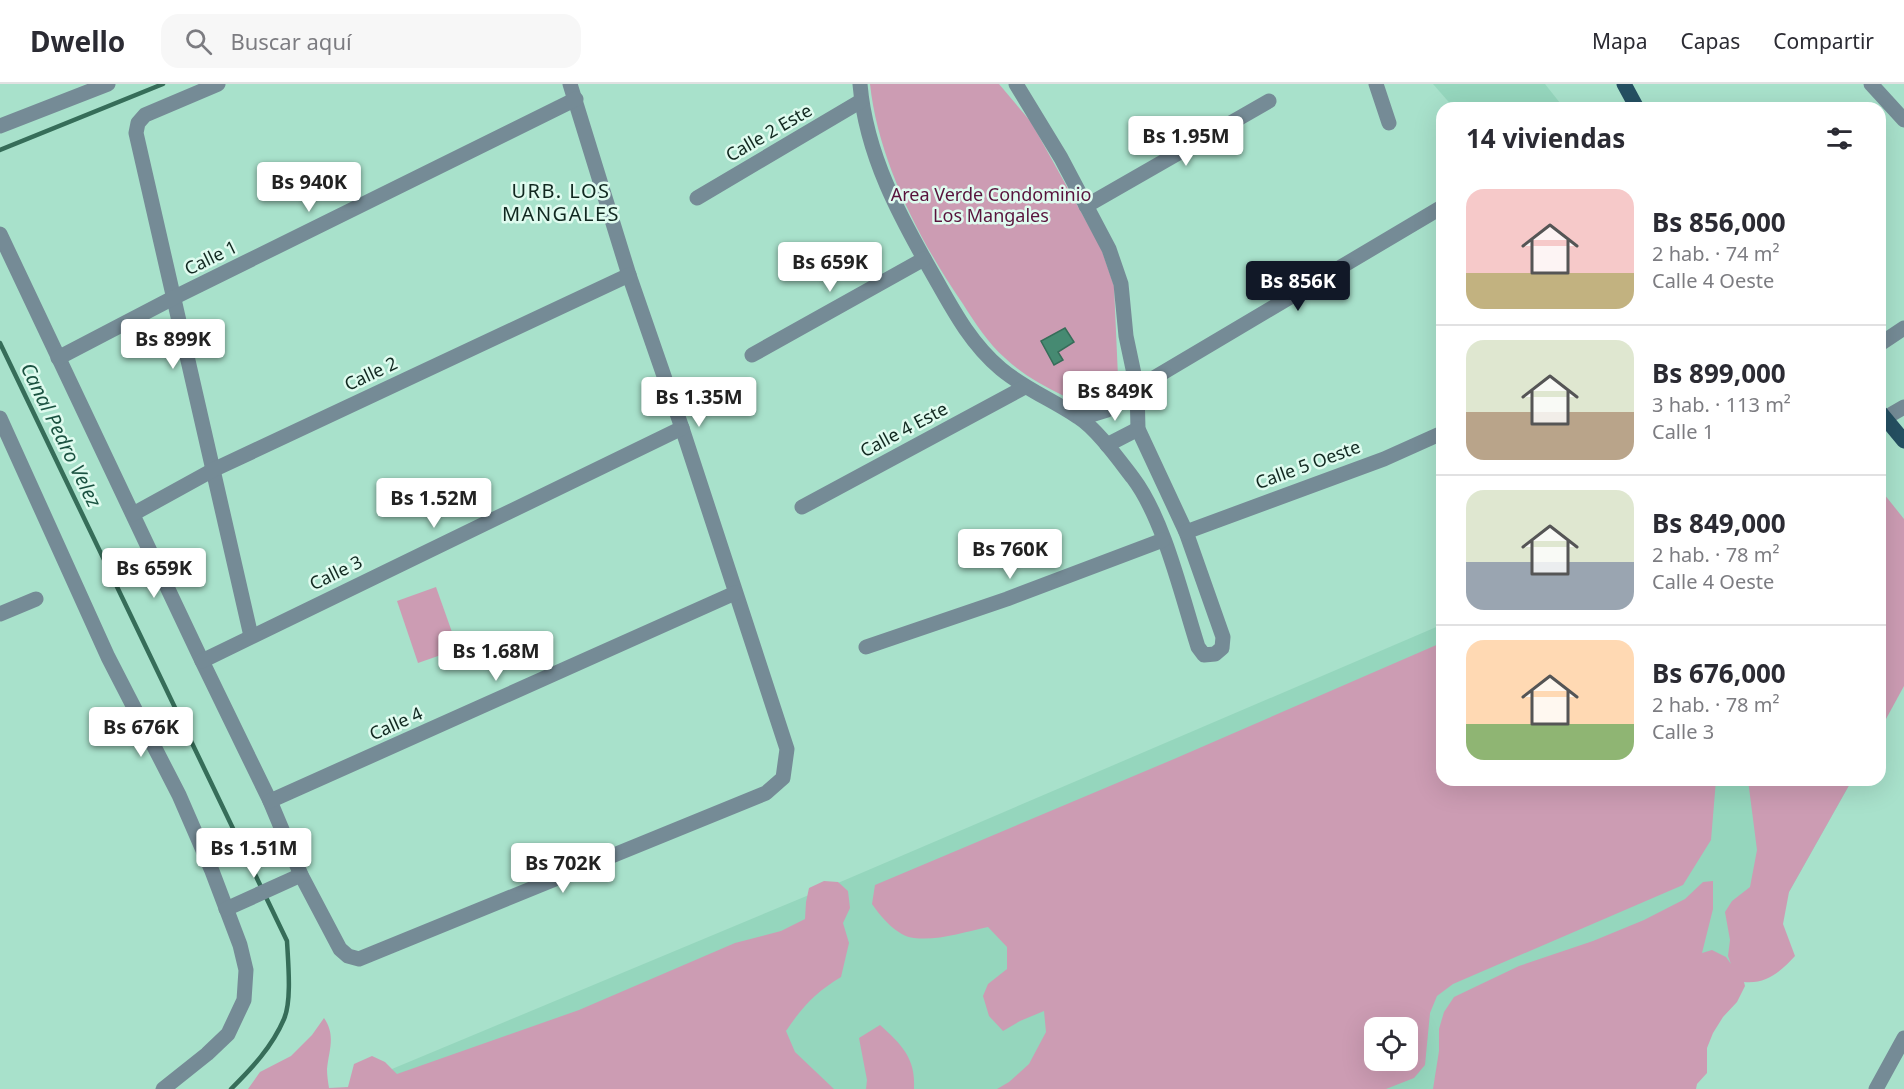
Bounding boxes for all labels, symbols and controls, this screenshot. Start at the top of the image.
search box [161,14,581,68]
text: Dwello [30,22,125,60]
icon: search [182,25,215,58]
text: Buscar aquí [230,26,352,56]
text: Mapa [1592,27,1648,55]
text: Capas [1681,27,1740,55]
text: Compartir [1773,27,1874,55]
street label: Calle 2 Este [721,98,816,166]
pin: Bs 1.95M [1124,116,1248,167]
text: 14 viviendas [1466,120,1625,156]
text: Bs 1.95M [1142,122,1230,149]
icon: filters [1823,122,1856,155]
pin: Bs 940K [254,162,364,213]
text: Bs 940K [271,168,347,195]
district label: URB. LOS MANGALES [502,177,620,227]
park label: Area Verde Condominio Los Mangales [891,182,1091,227]
text: Bs 856,000 [1652,204,1786,240]
icon: home [1514,213,1586,285]
street label: Calle 1 [180,234,241,280]
text: 2 hab. · 74 m² [1652,240,1779,267]
pin: Bs 659K [775,242,885,293]
text: Bs 659K [792,248,868,275]
pin: Bs 856K [1243,261,1353,312]
text: Bs 856K [1260,267,1336,294]
text: Calle 4 Oeste [1652,267,1774,294]
pin: Bs 899K [118,319,228,370]
text: Bs 899K [135,325,211,352]
street label: Calle 2 [340,350,401,396]
text: Bs 899,000 [1652,355,1786,391]
water label: Canal Pedro Velez [15,358,108,512]
icon: home [1514,364,1586,436]
pin: Bs 849K [1060,371,1170,422]
pin: Bs 1.35M [637,377,761,428]
text: Bs 849K [1077,377,1153,404]
text: Bs 1.35M [655,383,743,410]
text: 3 hab. · 113 m² [1652,391,1791,418]
street label: Calle 4 Este [856,396,951,462]
text: Calle 1 [1652,418,1714,445]
street label: Calle 5 Oeste [1252,434,1363,494]
pin: Bs 1.52M [372,478,496,529]
text: Bs 1.52M [390,484,478,511]
text: Bs 849,000 [1652,505,1786,541]
icon: home [1514,514,1586,586]
pin: Bs 760K [955,529,1065,580]
text: Bs 760K [972,535,1048,562]
text: 2 hab. · 78 m² [1652,541,1779,568]
pin: Bs 659K [99,548,209,599]
street label: Calle 3 [305,549,366,595]
text: Bs 659K [116,554,192,581]
text: Calle 4 Oeste [1652,568,1774,595]
pin: Bs 1.68M [434,631,558,682]
text: Bs 1.68M [452,637,540,664]
text: Bs 676,000 [1652,655,1786,691]
icon: home [1514,664,1586,736]
text: 2 hab. · 78 m² [1652,691,1779,718]
street label: Calle 4 [365,701,426,745]
pin: Bs 676K [86,707,196,758]
text: Bs 676K [103,713,179,740]
text: Calle 3 [1652,718,1714,745]
pin: Bs 1.51M [192,828,316,879]
text: Bs 1.51M [210,834,298,861]
pin: Bs 702K [508,843,618,894]
text: Bs 702K [525,849,601,876]
map controls [1364,1017,1418,1071]
button: locate [1364,1017,1418,1071]

